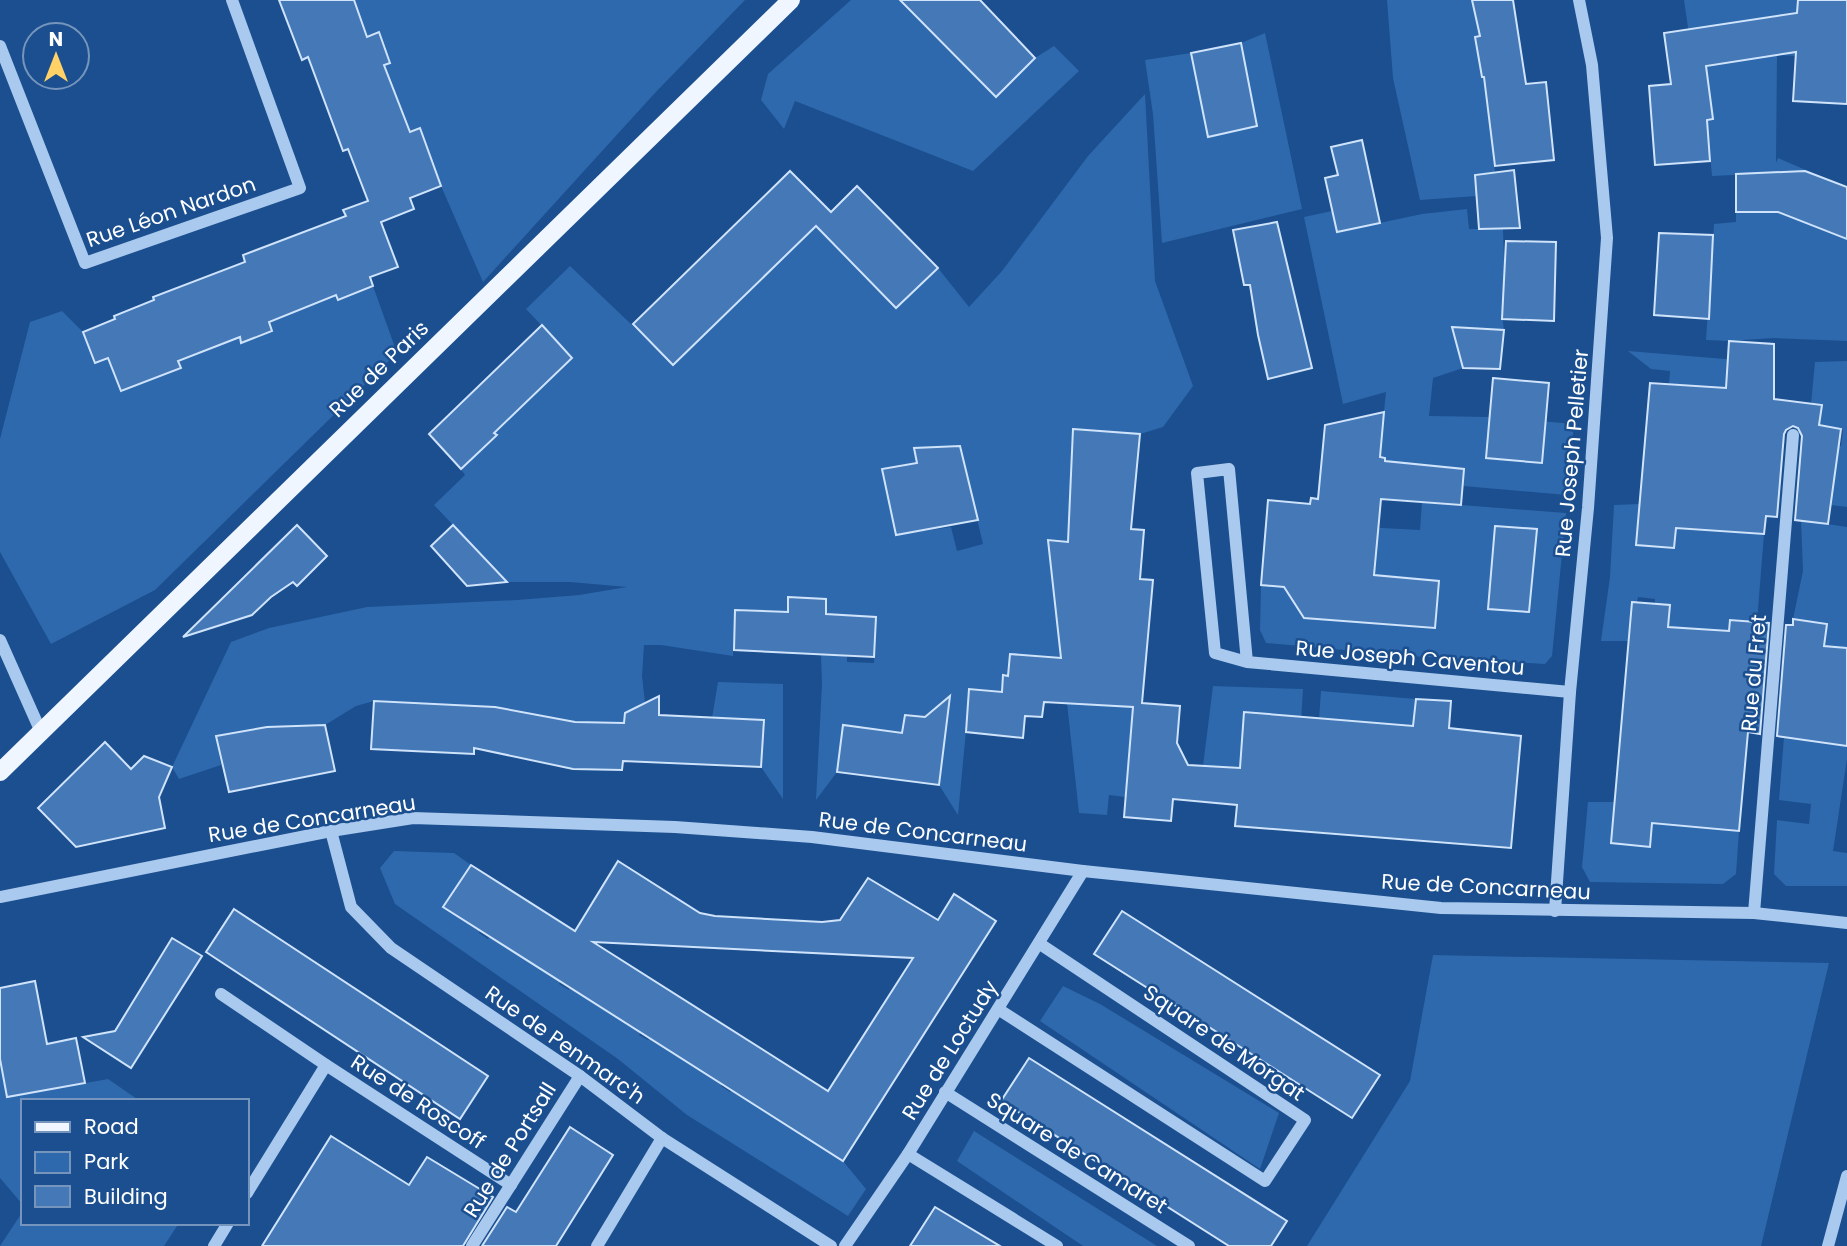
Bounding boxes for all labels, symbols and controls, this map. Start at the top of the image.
north arrow [21,21,91,91]
text: N [49,26,63,53]
street label: Rue Léon Nardon [82,169,259,254]
street label: Rue de Paris [323,314,435,424]
street label: Rue Joseph Pelletier [1548,348,1595,558]
street label: Rue du Fret [1734,613,1773,733]
street label: Rue Joseph Caventou [1294,633,1526,682]
street label: Rue de Concarneau [206,788,418,849]
street label: Rue de Concarneau [817,804,1029,859]
street label: Rue de Concarneau [1381,867,1591,906]
street label: Rue de Loctudy [895,974,1004,1125]
street label: Rue de Penmarc'h [479,978,651,1111]
street label: Square de Morgat [1138,978,1311,1107]
street label: Rue de Roscoff [345,1047,491,1156]
street label: Rue de Portsall [456,1077,563,1223]
street label: Square de Camaret [981,1085,1173,1220]
legend [21,1099,248,1225]
text: Road [84,1112,139,1141]
text: Park [84,1147,129,1176]
text: Building [84,1182,168,1211]

